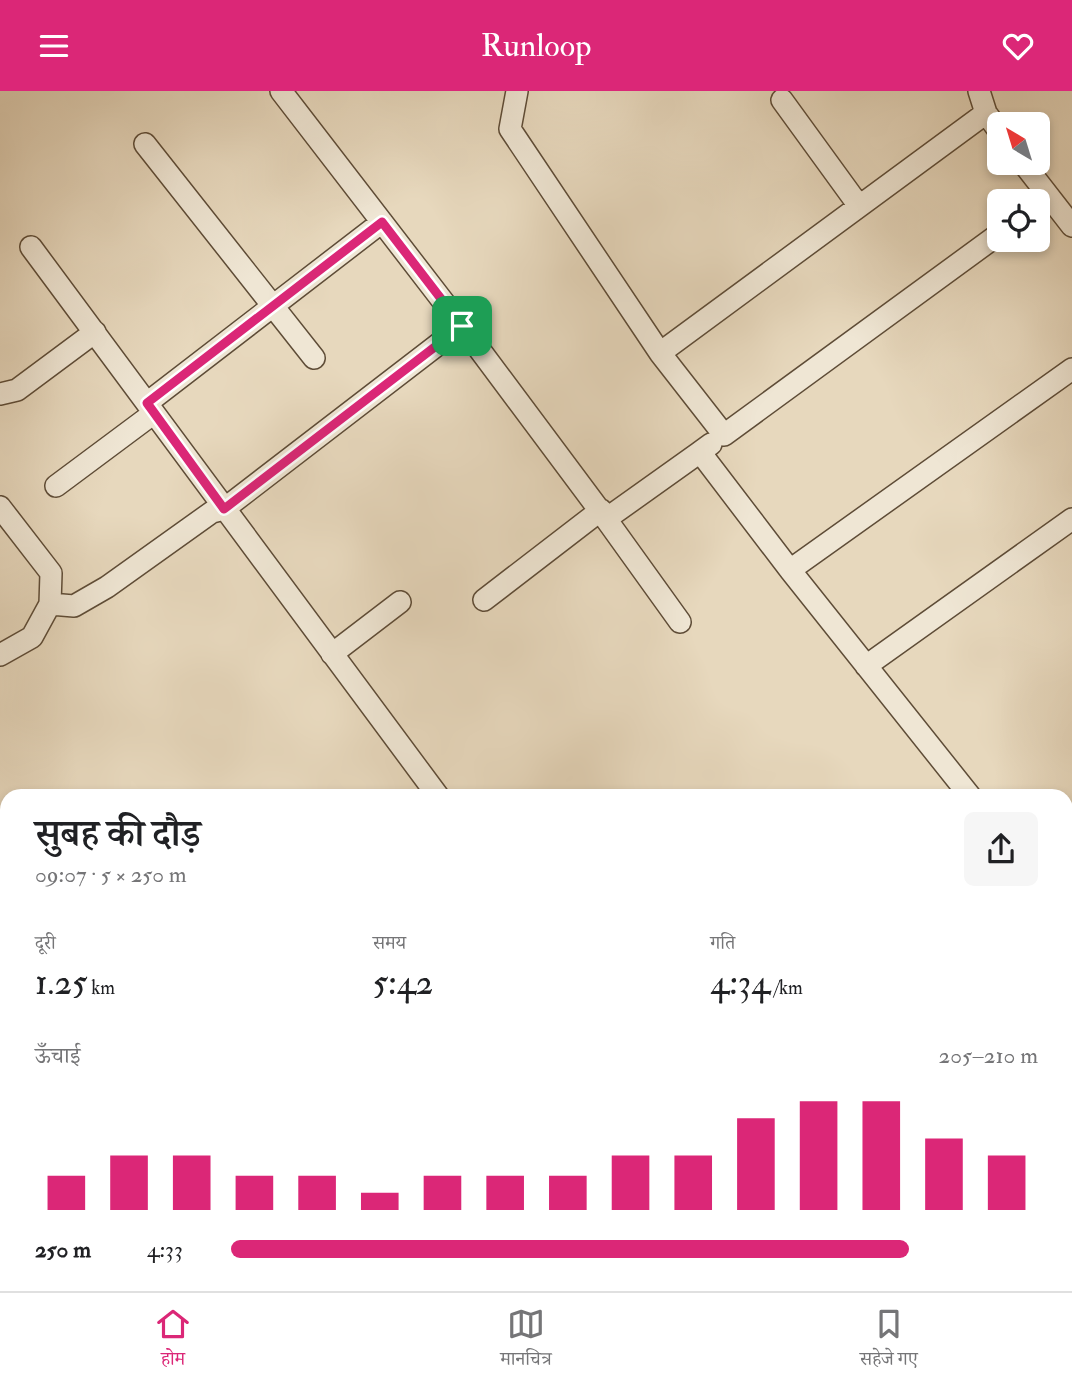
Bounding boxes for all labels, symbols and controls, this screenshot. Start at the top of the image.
text: Runloop [481,26,591,66]
icon: menu [35,27,73,65]
icon: heart [999,27,1037,65]
north arrow [987,112,1050,175]
map controls [987,112,1050,252]
button: locate [987,189,1050,252]
pin [432,296,492,356]
icon: arrive [443,307,481,345]
text: सुबह की दौड़ [35,810,201,858]
button: share [964,812,1038,886]
text: 09:07 · 5 × 250 m [35,860,187,889]
text: दूरी [35,931,56,955]
text: समय [373,931,406,955]
text: गति [710,931,735,955]
text: 1.25 [35,961,87,1005]
text: 5:42 [373,961,433,1005]
text: 4:34 [710,961,770,1005]
text: km [87,976,115,1000]
text: /km [770,976,803,1000]
text: ऊँचाई [35,1041,80,1070]
text: 205–210 m [939,1041,1038,1070]
text: 250 m [35,1235,91,1264]
text: 4:33 [147,1235,183,1264]
tab: होम [154,1305,192,1377]
tab: मानचित्र [500,1305,552,1377]
tab: सहेजे गए [860,1305,918,1377]

